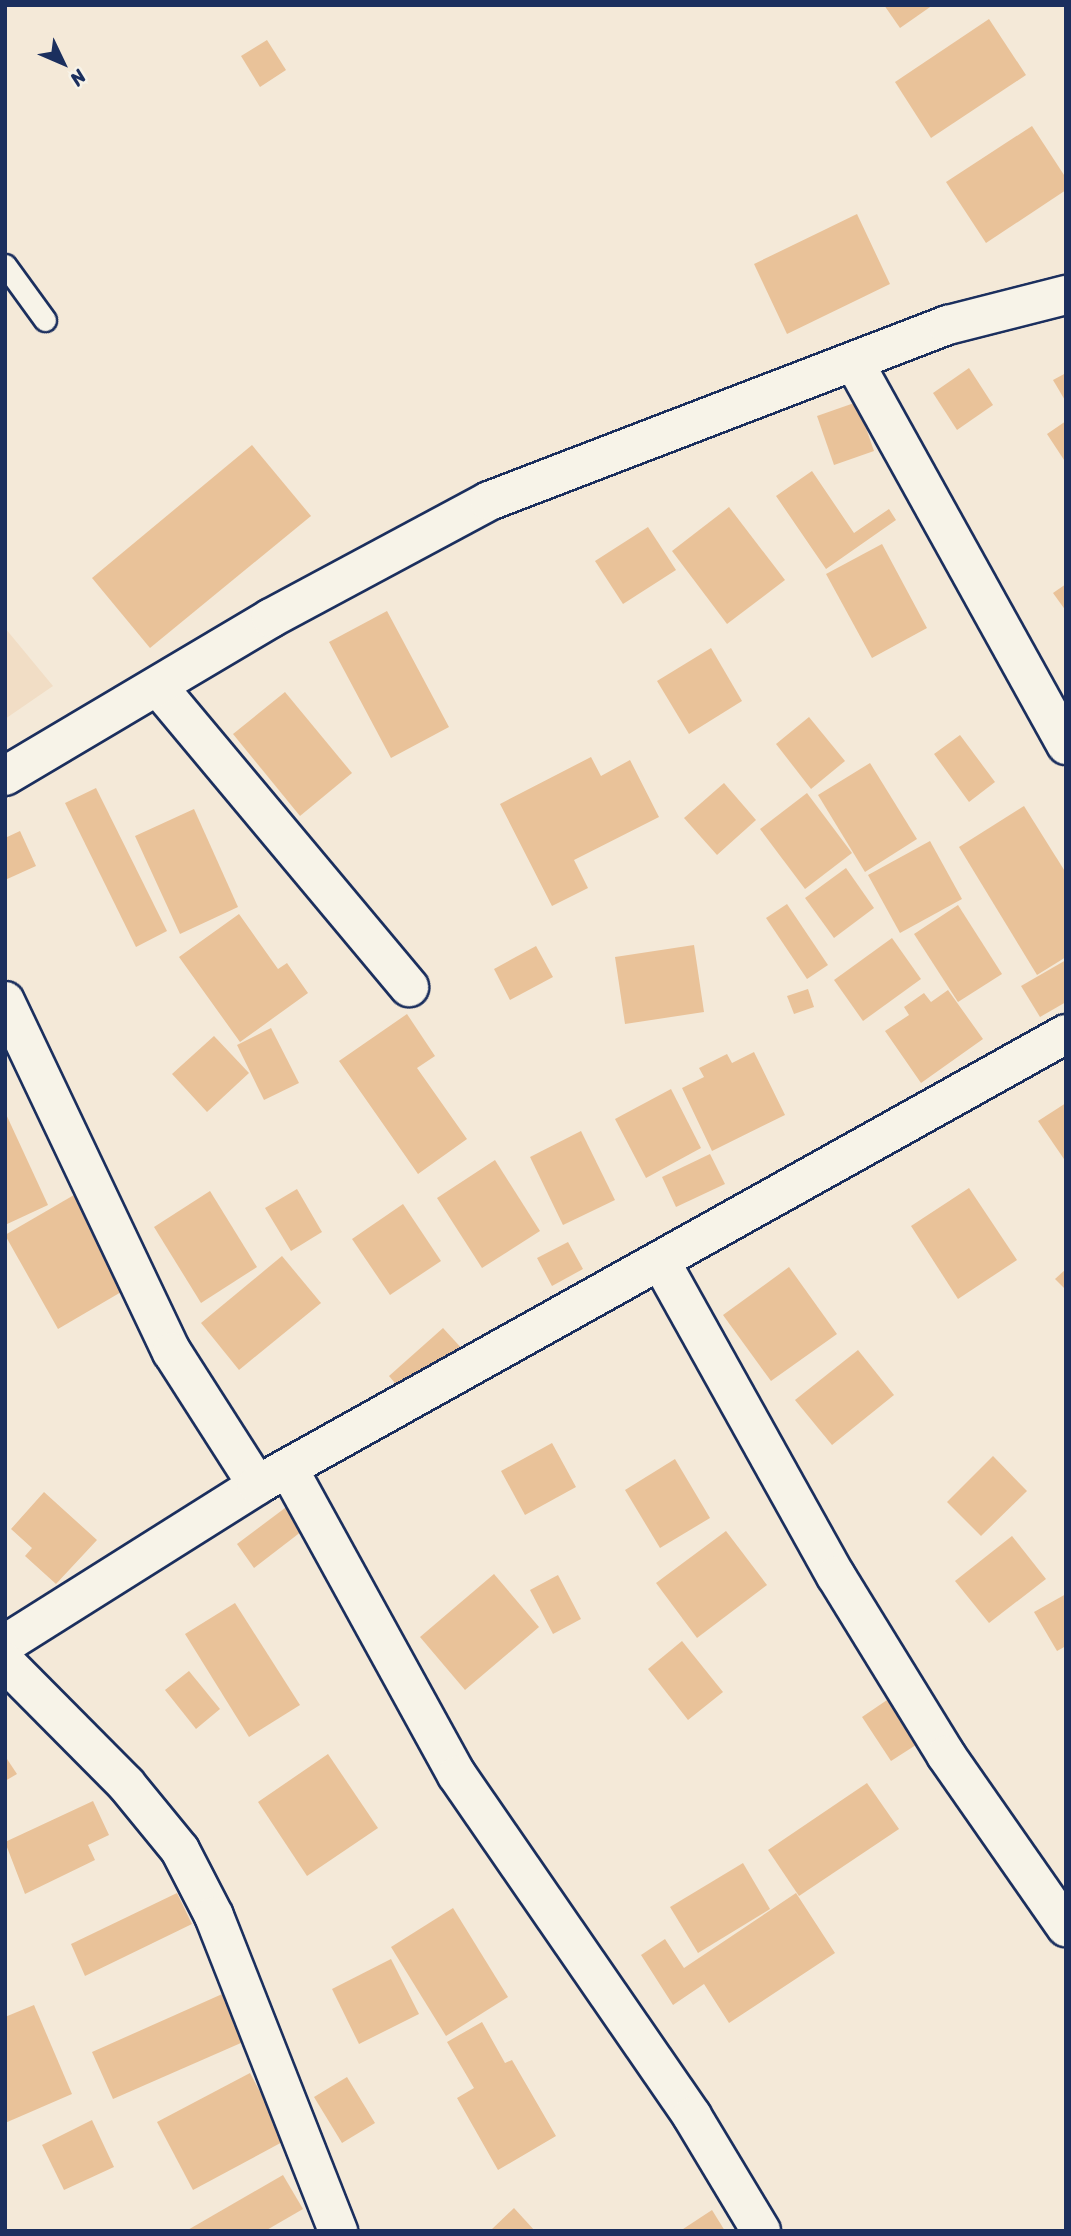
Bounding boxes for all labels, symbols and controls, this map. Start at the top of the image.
north arrow [28,28,98,98]
text: N [62,62,95,94]

